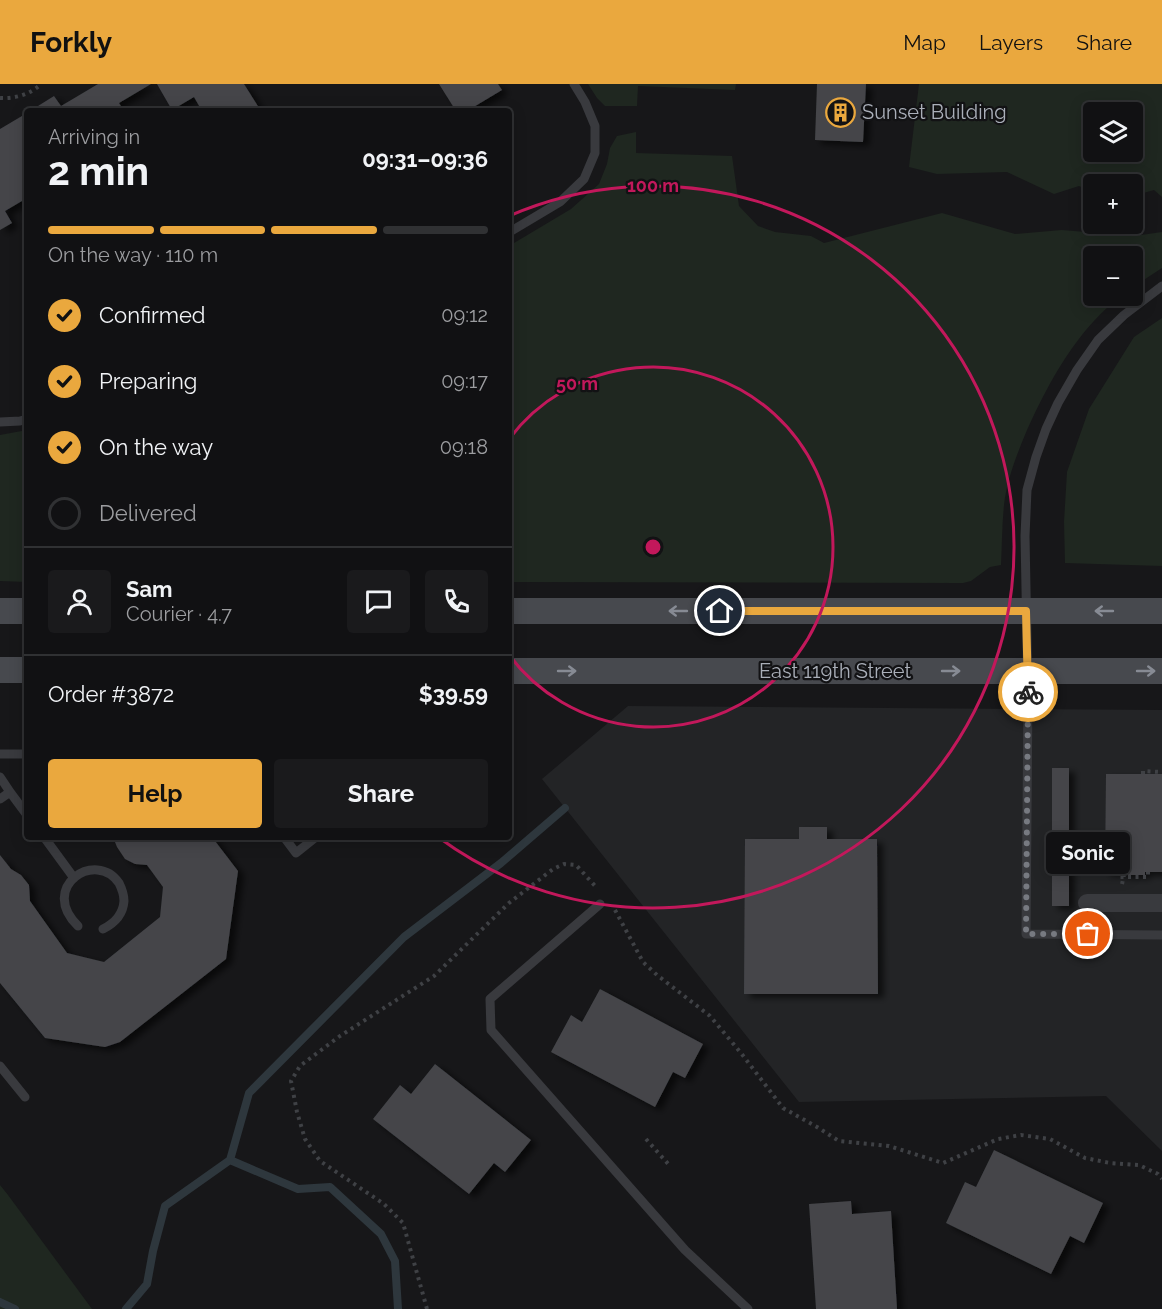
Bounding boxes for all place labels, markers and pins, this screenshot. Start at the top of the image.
building icon: Sunset Building [825,96,857,128]
place label: Sunset Building [862,100,1007,124]
centre of rings [643,537,663,557]
pin [694,585,745,636]
callout: Sonic [1046,832,1130,874]
pin [1062,908,1113,959]

